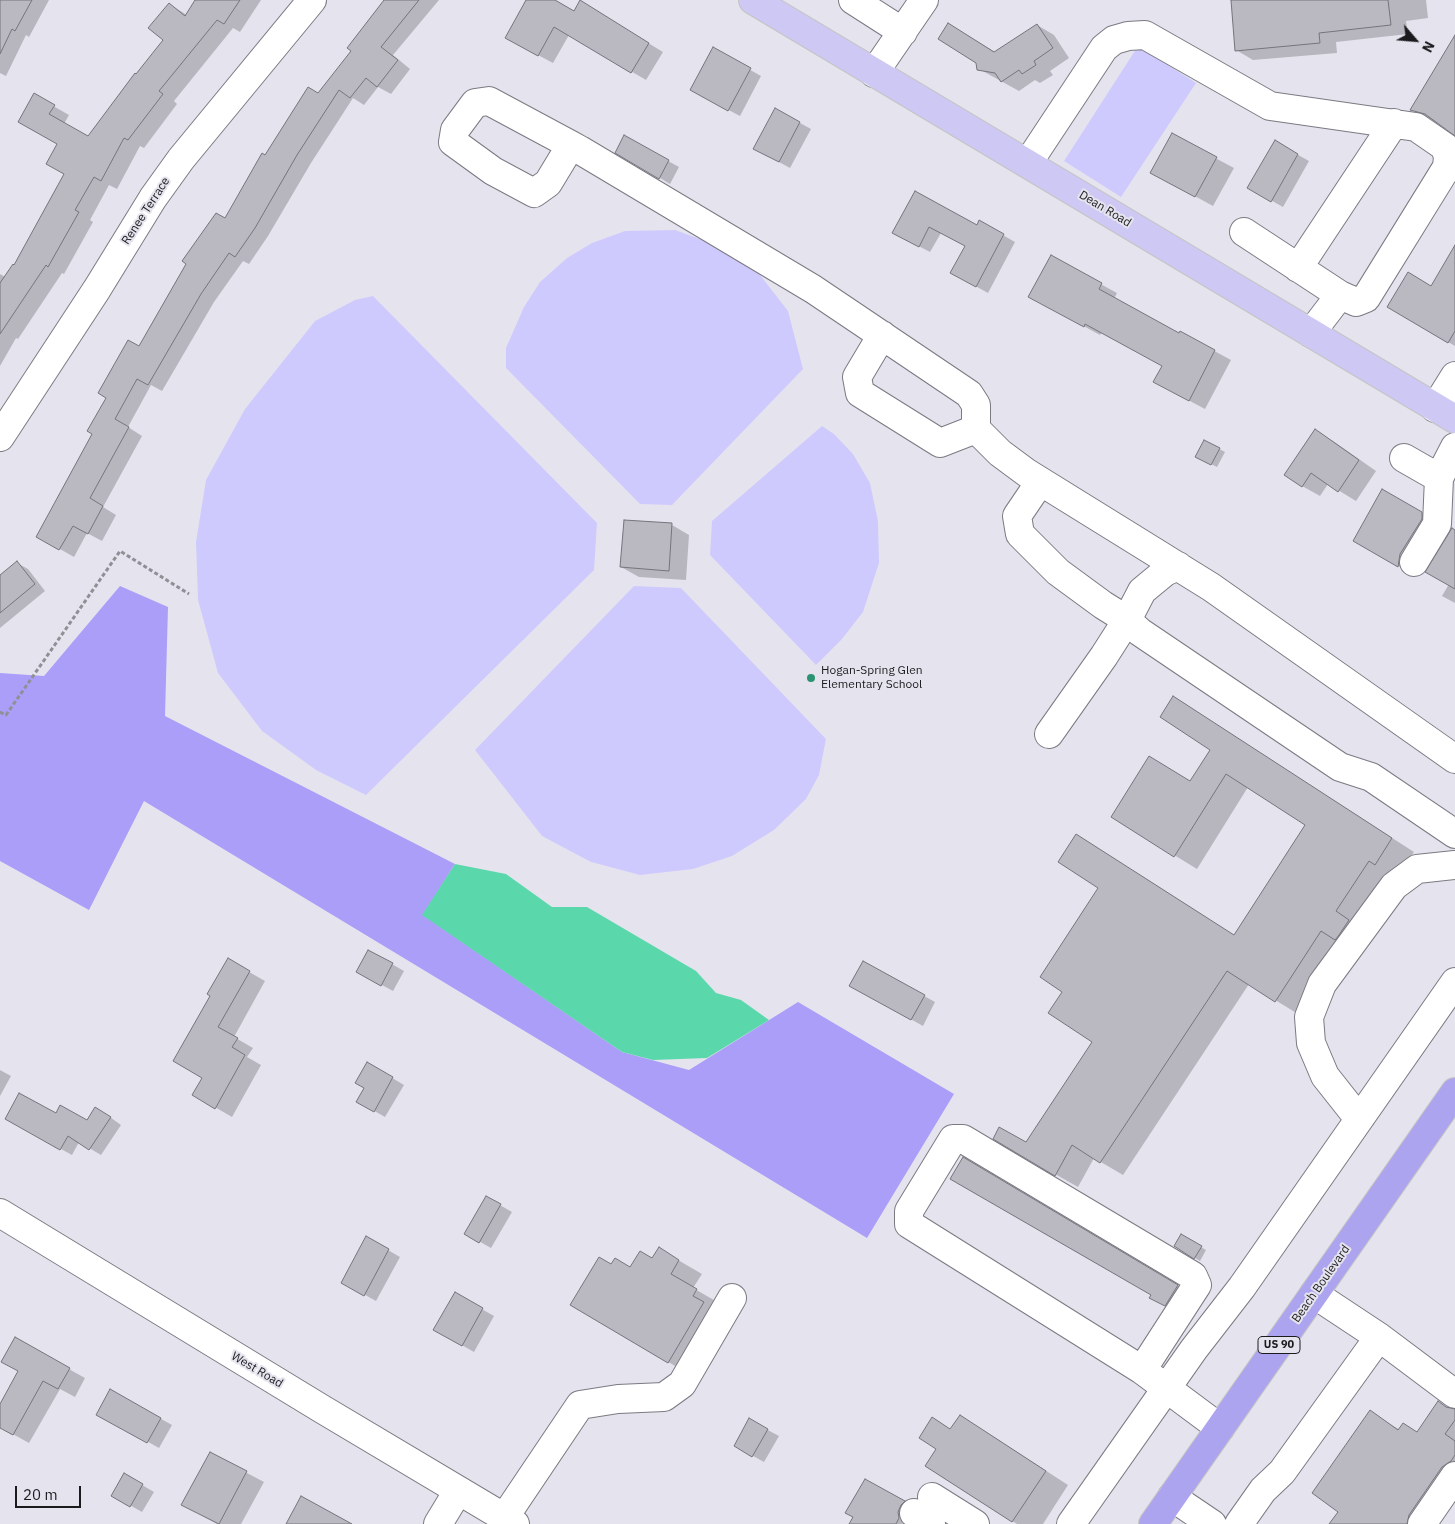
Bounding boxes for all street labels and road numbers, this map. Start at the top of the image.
street label: Renee Terrace [119,175,173,247]
street label: Dean Road [1076,188,1134,230]
street label: Beach Boulevard [1289,1243,1353,1325]
road number: US 90 [1258,1336,1300,1354]
street label: West Road [229,1349,285,1391]

